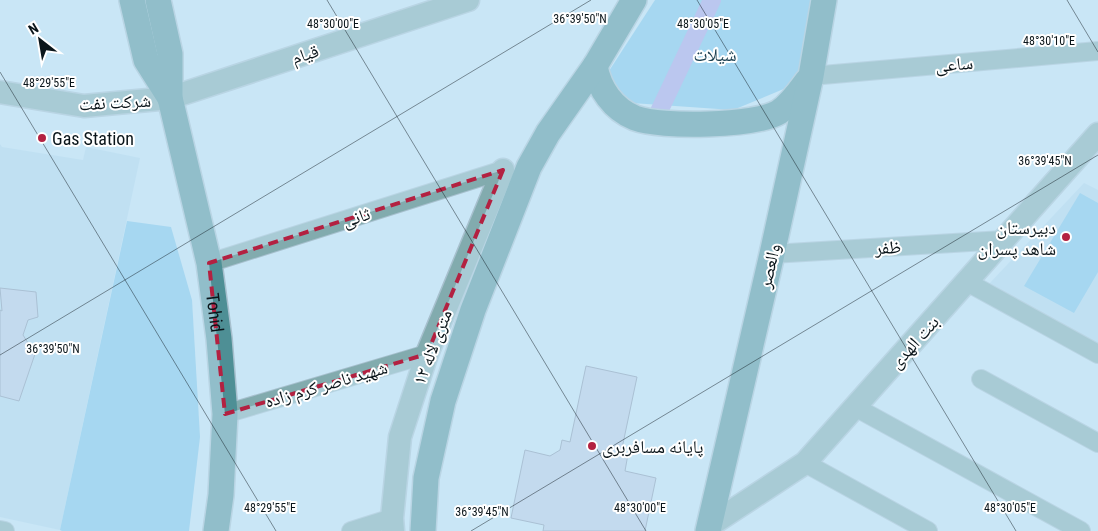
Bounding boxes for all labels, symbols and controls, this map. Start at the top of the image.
text: 36°39'50"N [553,12,607,26]
north arrow [15,15,65,65]
text: 48°30'00"E [307,17,359,31]
text: 48°30'05"E [677,17,729,31]
text: N [26,20,41,38]
text: 48°30'10"E [1023,34,1075,48]
street label: قیام [289,40,322,70]
park label: شیلات [693,44,737,65]
street label: ساعی [934,52,974,77]
text: 48°29'55"E [23,76,75,90]
street label: شرکت نفت [78,90,152,114]
place label: Gas Station [52,128,134,149]
marker: Gas Station [36,132,48,144]
text: 36°39'45"N [1018,154,1072,168]
street label: ثانی [339,203,373,232]
place label: دبیرستان شاهد پسران [978,217,1056,260]
marker: دبیرستان شاهد پسران [1060,231,1072,243]
street label: ظفر [873,236,902,258]
street label: والعصر [753,242,784,291]
street label: Tohid [203,292,229,334]
street label: ۱۲ متری لاله [408,306,457,388]
street label: بنت الهدی [885,311,944,373]
text: 36°39'50"N [26,342,80,356]
street label: شهید ناصر کرم زاده [262,356,390,413]
place label: پایانه مسافربری [602,436,704,458]
marker: پایانه مسافربری [586,440,598,452]
text: 48°29'55"E [244,501,296,515]
text: 48°30'00"E [614,501,666,515]
text: 48°30'05"E [984,501,1036,515]
text: 36°39'45"N [455,505,509,519]

